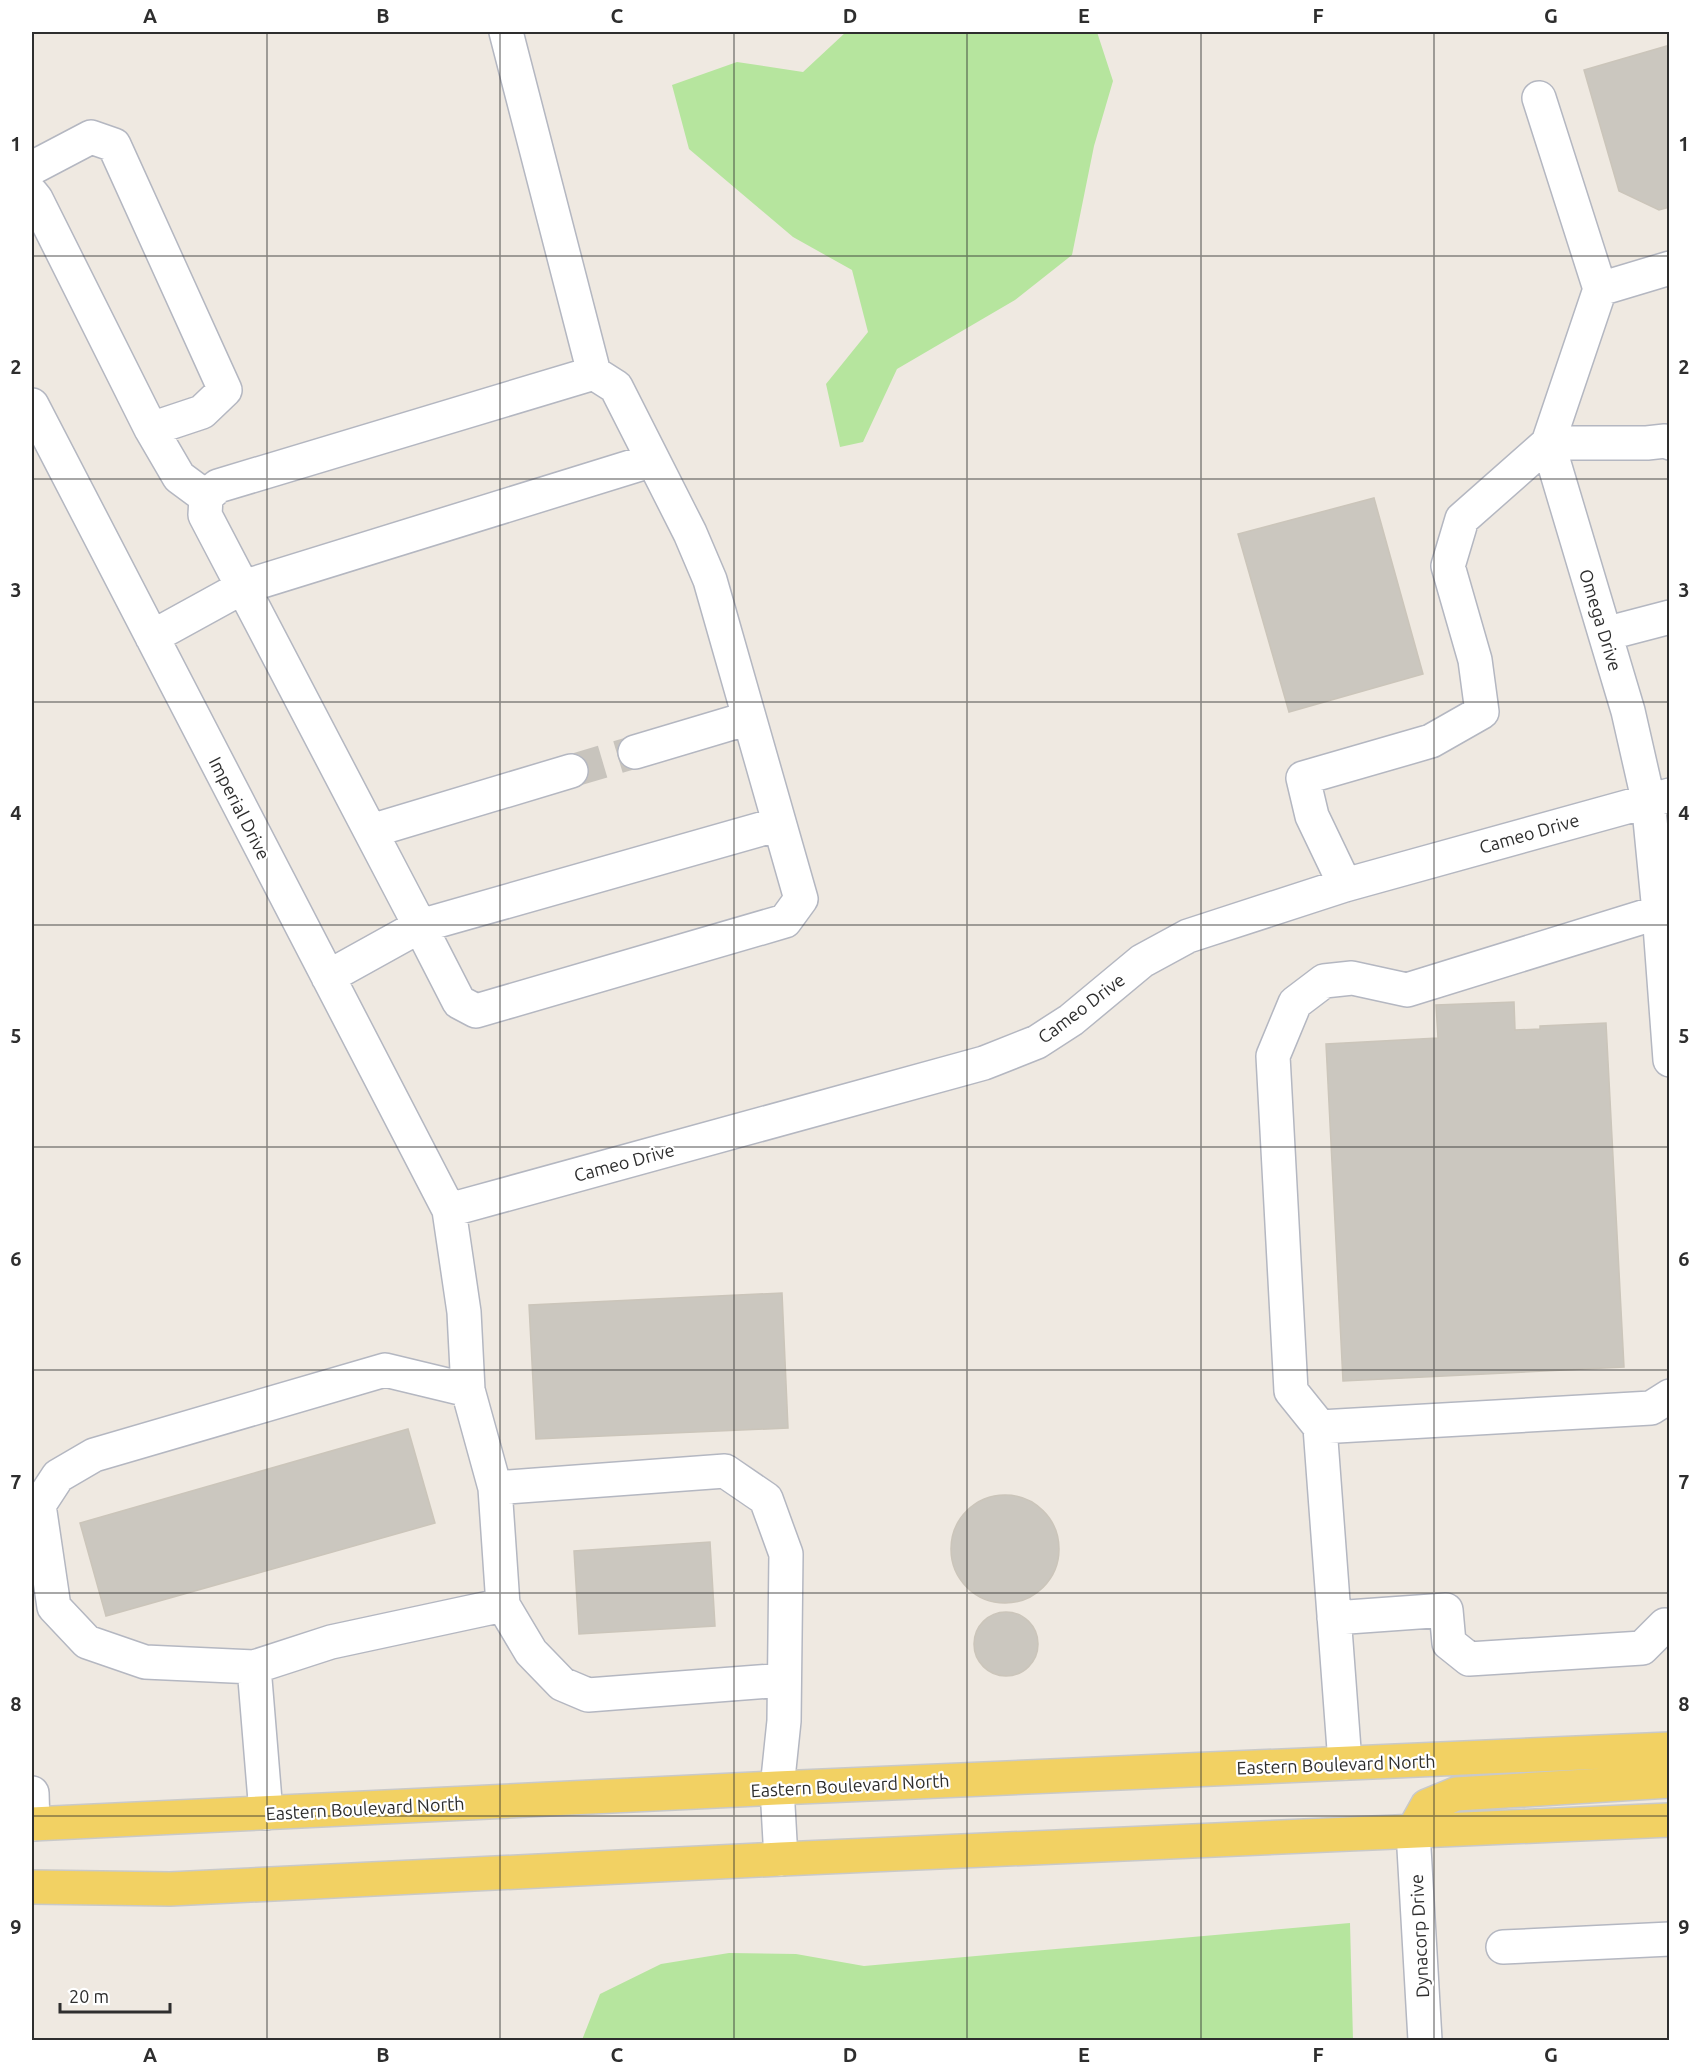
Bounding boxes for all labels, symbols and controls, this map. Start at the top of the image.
text: A [143,4,157,27]
text: B [376,4,390,27]
text: C [611,4,624,27]
text: D [843,4,857,27]
text: E [1078,4,1090,27]
text: F [1312,4,1324,27]
text: G [1544,4,1558,27]
text: 1 [10,132,22,155]
text: 1 [1678,132,1690,155]
text: 2 [10,355,22,378]
text: 2 [1678,355,1690,378]
street label: Omega Drive [1576,567,1626,673]
text: 3 [10,578,22,601]
text: 3 [1678,578,1690,601]
street label: Imperial Drive [206,753,274,863]
text: 4 [10,801,22,824]
text: 4 [1678,801,1690,824]
street label: Cameo Drive [1477,809,1581,857]
street label: Cameo Drive [1034,969,1128,1047]
text: 5 [10,1024,22,1047]
text: 5 [1678,1024,1690,1047]
street label: Cameo Drive [572,1139,676,1185]
text: 6 [10,1247,22,1270]
text: 6 [1678,1247,1690,1270]
text: 7 [10,1470,22,1493]
text: 7 [1678,1470,1690,1493]
text: 8 [10,1692,22,1715]
text: 8 [1678,1692,1690,1715]
street label: Eastern Boulevard North [1236,1751,1436,1777]
street label: Eastern Boulevard North [750,1770,950,1800]
street label: Eastern Boulevard North [265,1793,465,1823]
street label: Dynacorp Drive [1406,1874,1432,1998]
text: 9 [10,1915,22,1938]
text: 9 [1678,1915,1690,1938]
scale bar [60,1976,170,2014]
text: 20 m [69,1986,109,2006]
text: A [143,2043,157,2066]
text: B [376,2043,390,2066]
text: C [611,2043,624,2066]
text: D [843,2043,857,2066]
text: E [1078,2043,1090,2066]
text: F [1312,2043,1324,2066]
text: G [1544,2043,1558,2066]

